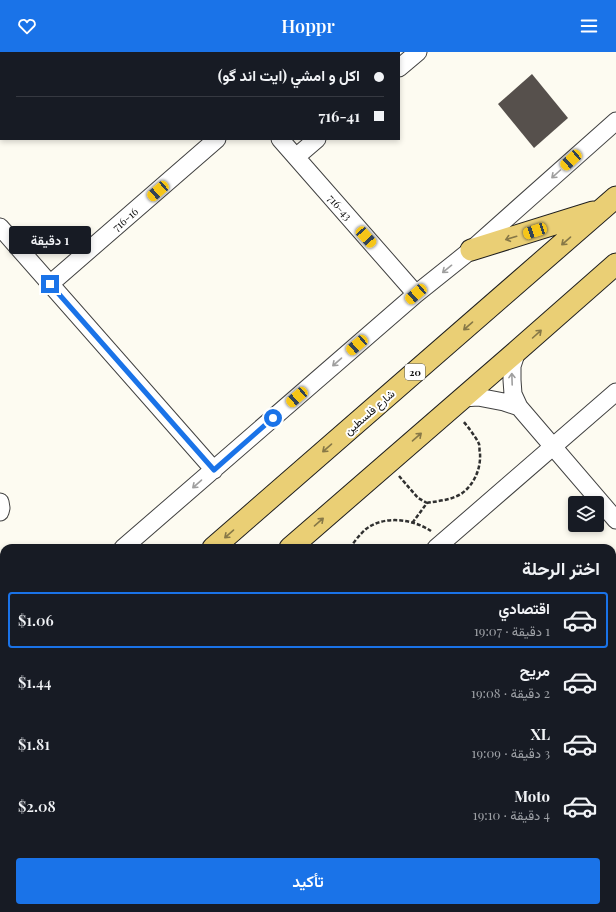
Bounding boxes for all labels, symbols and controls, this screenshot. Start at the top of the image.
text: Hoppr [281,14,335,38]
icon: heart [16,15,38,37]
icon: menu [578,15,600,37]
text: اكل و امشي (ايت اند گو) [218,65,360,85]
text: 716-41 [318,106,360,126]
car [558,148,584,172]
one-way arrow [550,170,561,179]
car [145,179,171,203]
street label: 716-43 [325,191,355,223]
street label: 716-16 [109,203,141,234]
car [522,222,548,240]
car [354,224,378,250]
callout: 1 دقيقة [9,226,91,254]
text: 1 دقيقة [31,231,69,248]
one-way arrow [504,235,517,242]
one-way arrow [560,236,571,245]
one-way arrow [442,264,452,273]
route end [41,275,59,293]
car [403,282,429,306]
one-way arrow [462,322,473,331]
one-way arrow [532,329,542,338]
car [344,333,370,357]
one-way arrow [332,358,343,367]
road number: 20 [405,364,425,380]
one-way arrow [508,373,516,386]
car [284,385,310,409]
street label: شارع فلسطين [341,386,398,439]
route start [264,409,282,427]
one-way arrow [412,433,423,442]
one-way arrow [322,444,333,453]
one-way arrow [192,480,202,489]
map controls [568,496,604,532]
button: layers [568,496,604,532]
one-way arrow [314,518,325,527]
one-way arrow [225,529,235,538]
text: اختر الرحلة [522,556,600,580]
text: اقتصادي [498,598,550,618]
icon: car [562,602,598,638]
text: $1.06 [18,610,54,630]
text: 1 دقيقة · 19:07 [474,622,550,639]
text: مريح [520,660,550,680]
icon: car [562,664,598,700]
text: $1.44 [18,672,51,692]
text: 2 دقيقة · 19:08 [471,684,550,701]
text: XL [530,724,550,744]
icon: car [562,726,598,762]
text: $1.81 [18,734,50,754]
text: 3 دقيقة · 19:09 [472,744,550,761]
text: Moto [514,786,550,806]
icon: car [562,788,598,824]
text: $2.08 [18,796,56,816]
text: 4 دقيقة · 19:10 [473,806,550,823]
button: تأكيد [16,858,600,904]

